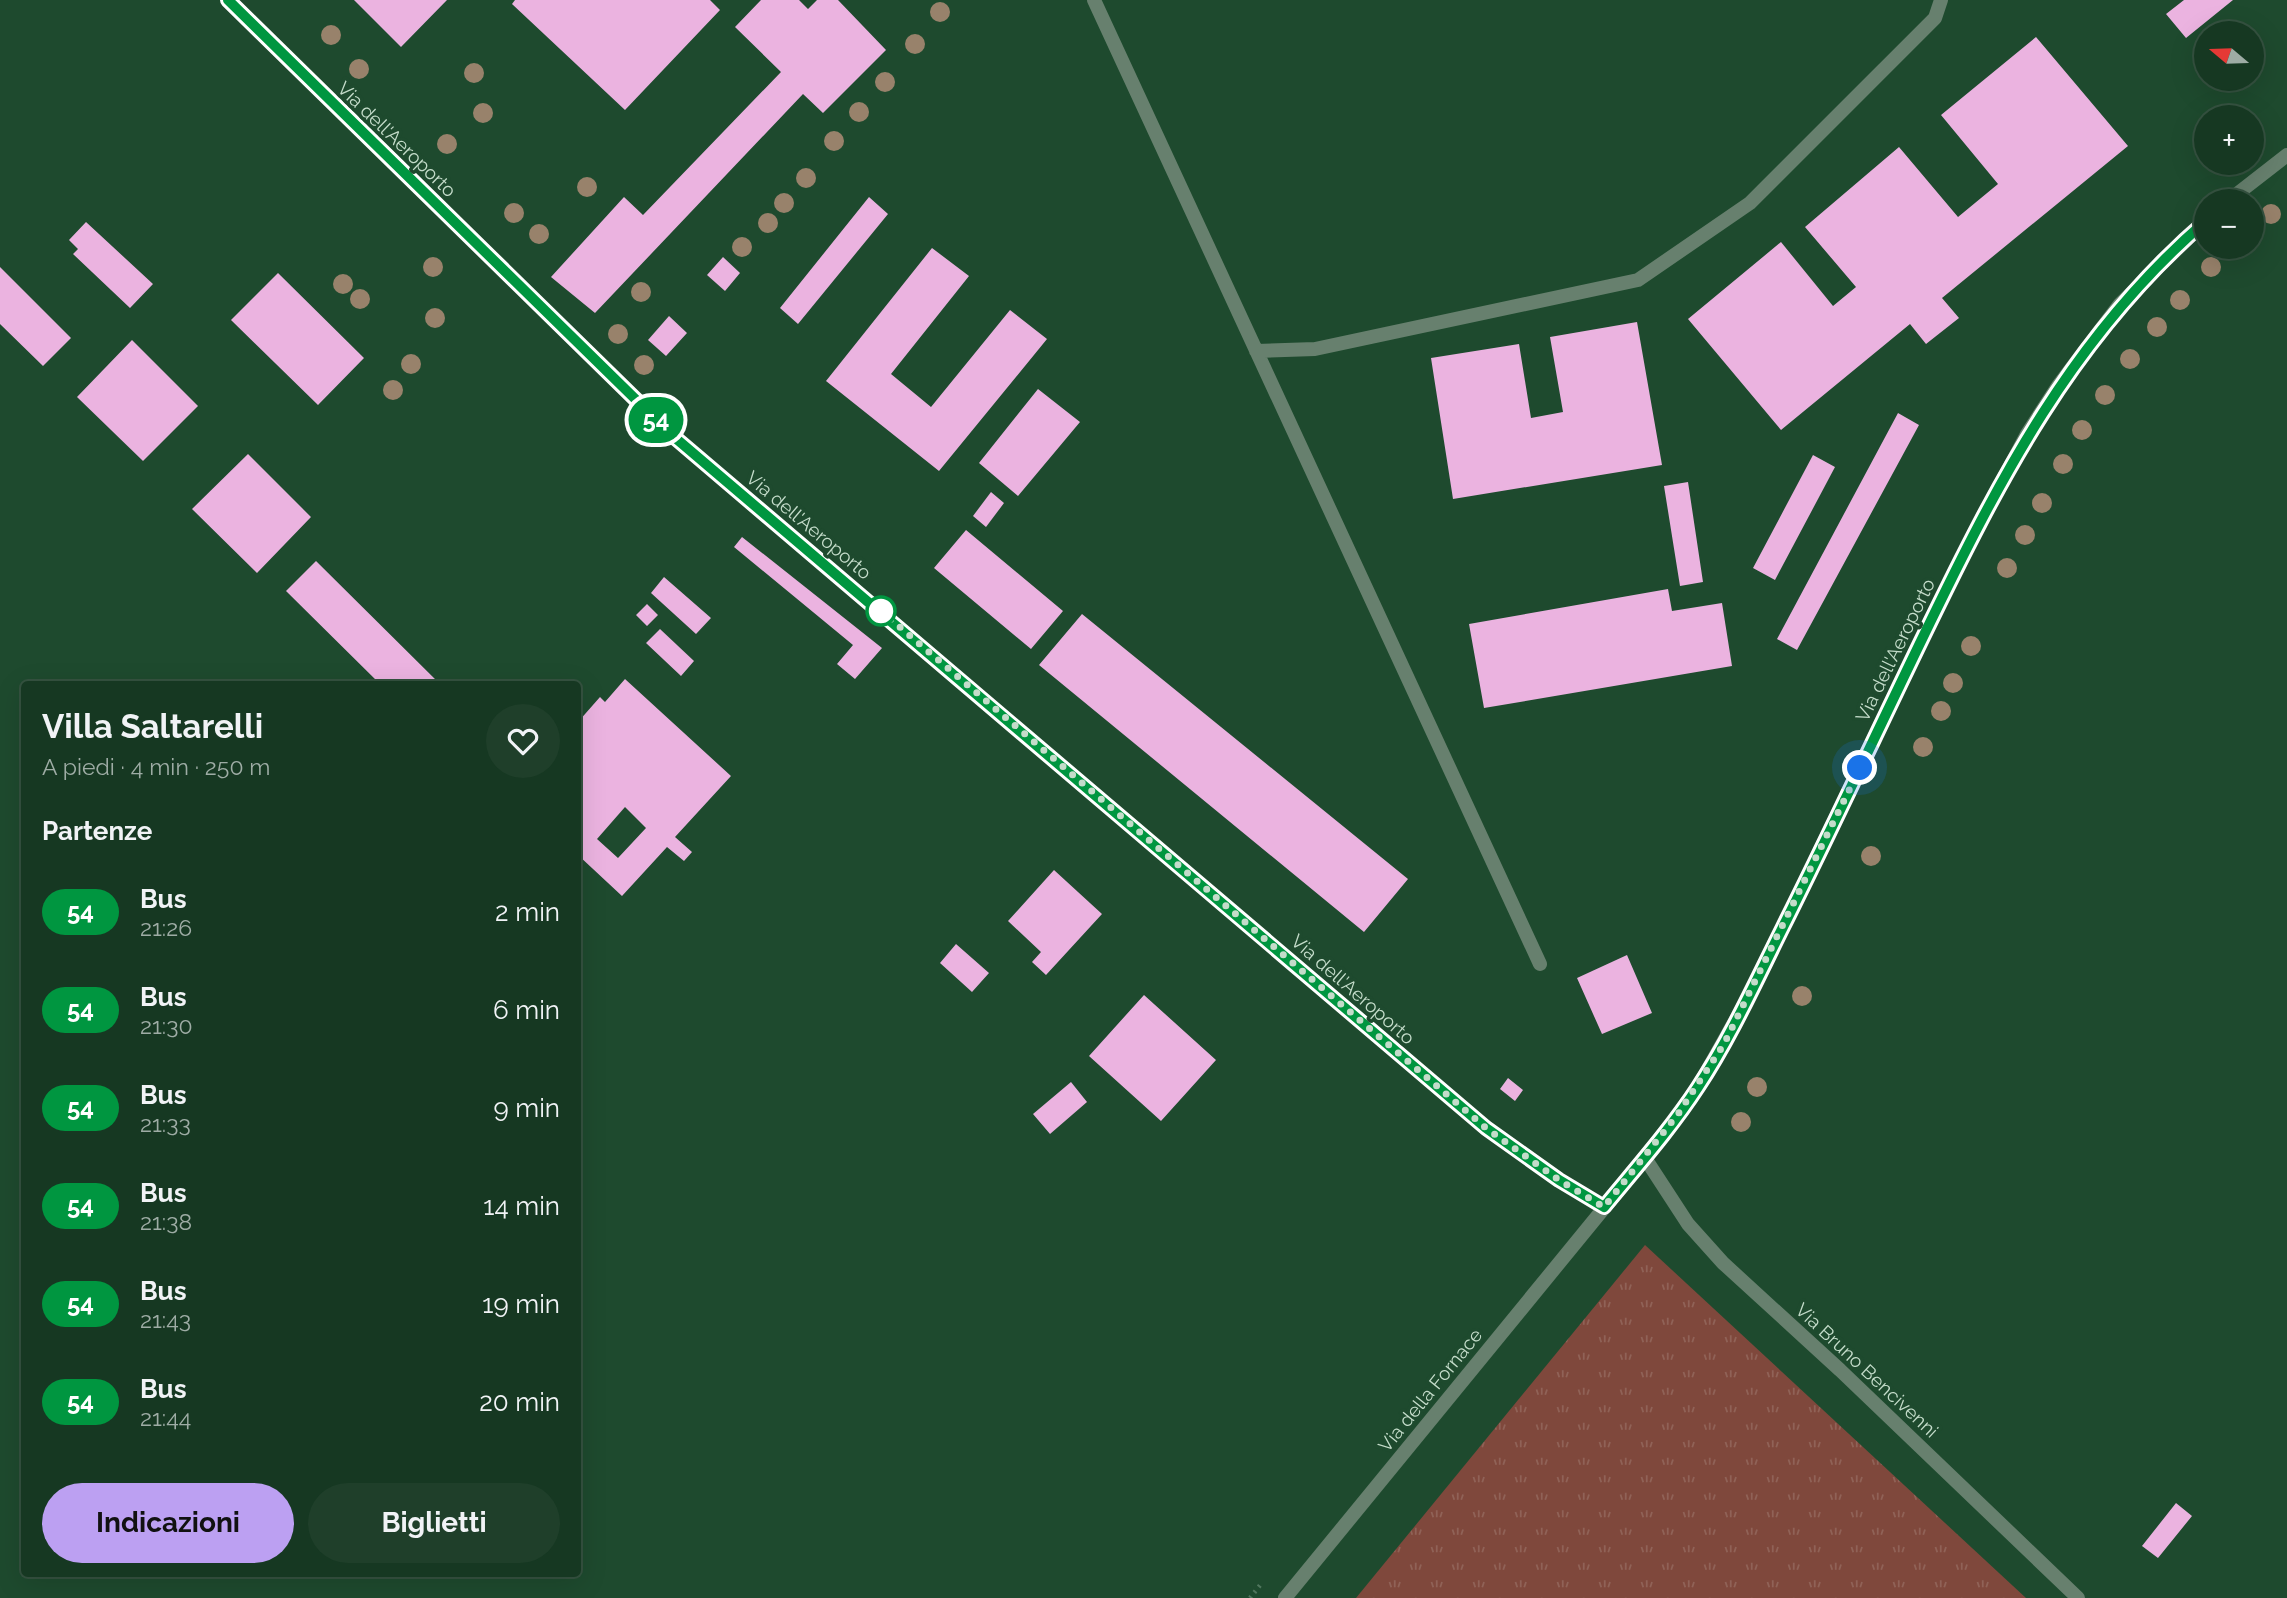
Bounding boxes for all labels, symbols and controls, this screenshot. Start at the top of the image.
north arrow [2194,21,2264,91]
map controls [2194,21,2264,259]
street label: Via dell'Aeroporto [333,77,461,201]
button: + [2194,105,2264,175]
button: − [2194,189,2264,259]
line badge: 54 [624,397,688,443]
text: 54 [643,405,670,434]
street label: Via dell'Aeroporto [742,466,876,584]
street label: Via dell'Aeroporto [1851,575,1939,725]
unlabelled marker [866,596,896,626]
button: heart [486,704,560,778]
text: Villa Saltarelli [42,707,263,746]
your location [1842,750,1877,785]
text: A piedi · 4 min · 250 m [42,753,270,780]
text: Partenze [42,816,152,846]
text: Bus [140,884,187,914]
text: 54 [67,897,94,926]
text: 2 min [495,897,560,927]
text: 21:26 [140,914,192,941]
street label: Via dell'Aeroporto [1287,929,1419,1049]
text: Bus [140,982,187,1012]
text: 54 [67,995,94,1024]
text: 6 min [493,995,560,1025]
text: 21:30 [140,1012,193,1039]
text: Bus [140,1080,187,1110]
text: 54 [67,1093,94,1122]
text: 9 min [493,1093,560,1123]
text: 21:33 [140,1110,191,1137]
text: Bus [140,1178,187,1208]
text: 54 [67,1191,94,1220]
text: 14 min [483,1191,560,1221]
text: 21:38 [140,1208,192,1235]
text: Bus [140,1276,187,1306]
text: 54 [67,1289,94,1318]
text: 19 min [482,1289,560,1319]
street label: Via Bruno Bencivenni [1791,1298,1943,1442]
text: 21:43 [140,1306,191,1333]
street label: Via della Fornace [1374,1324,1486,1456]
text: Bus [140,1374,187,1404]
text: 54 [67,1387,94,1416]
text: 20 min [479,1387,560,1417]
text: 21:44 [140,1404,191,1431]
button: Indicazioni [42,1483,294,1563]
button: Biglietti [308,1483,560,1563]

